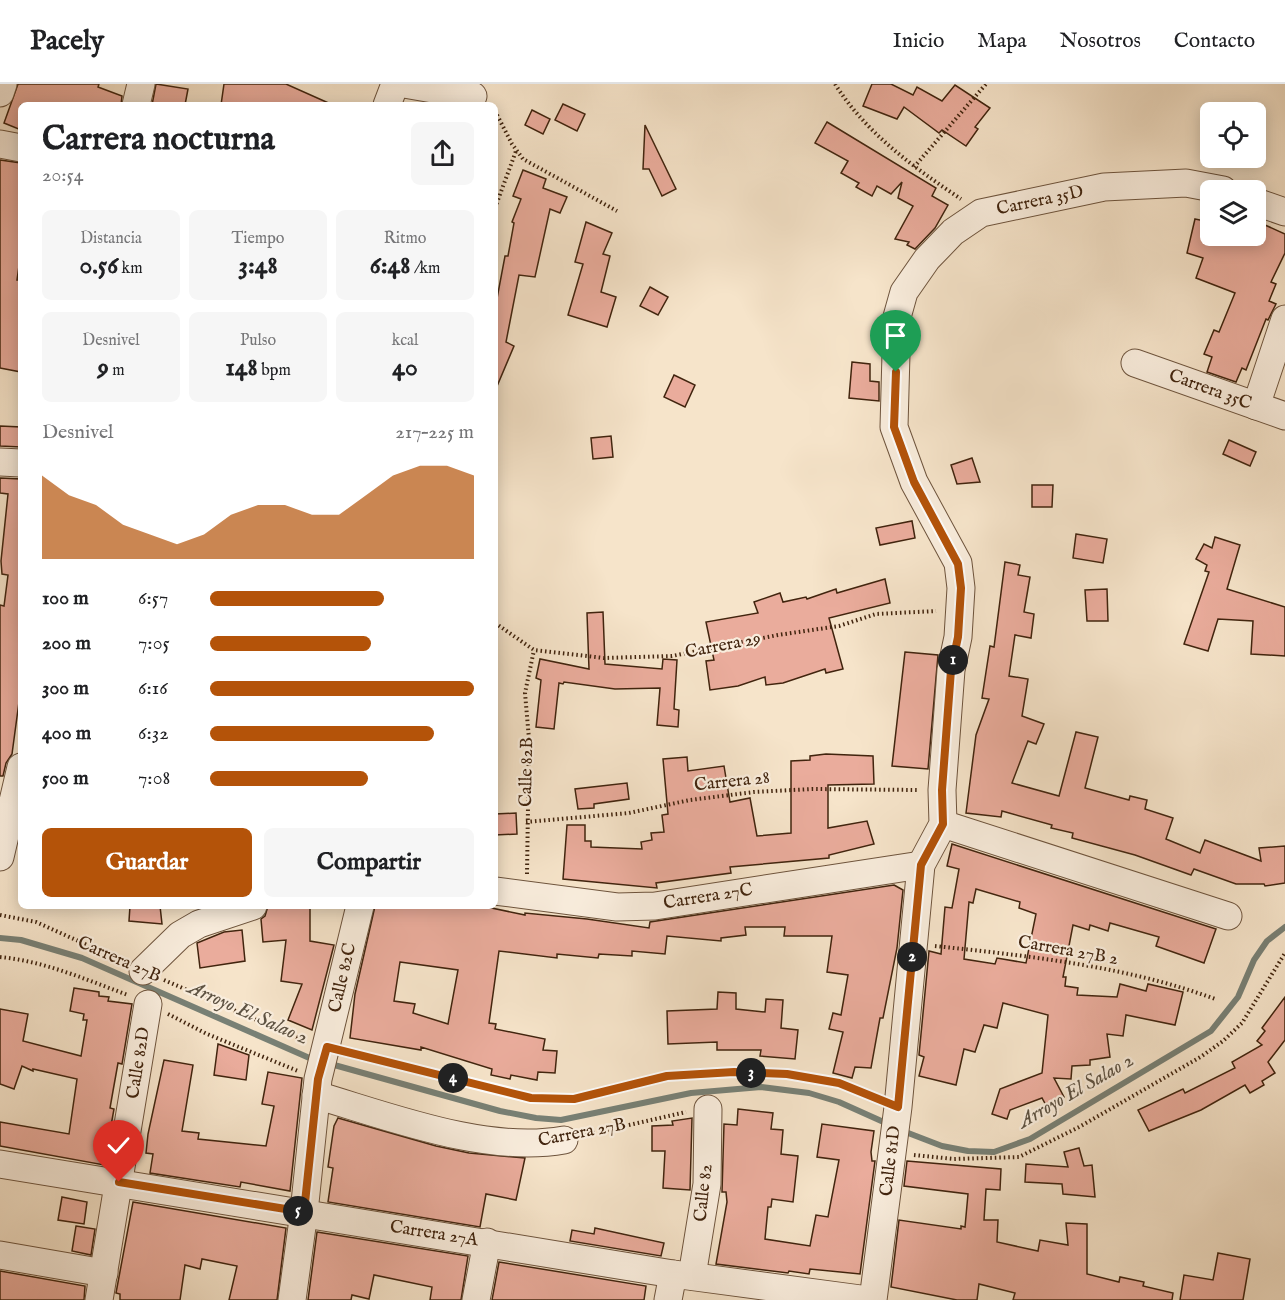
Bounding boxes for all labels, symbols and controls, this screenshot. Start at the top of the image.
text: Pacely [30,24,104,59]
text: Inicio [893,28,944,55]
text: Mapa [977,28,1027,55]
text: Nosotros [1060,28,1141,55]
text: Contacto [1174,28,1255,55]
map controls [1200,102,1266,246]
button: locate [1200,102,1266,168]
text: Carrera nocturna [42,119,275,161]
button: share [411,122,474,185]
text: 20:54 [42,163,83,188]
button: layers [1200,180,1266,246]
street label: Carrera 35D [995,181,1085,221]
text: Distancia [80,229,142,249]
text: Tiempo [232,229,284,249]
text: Ritmo [384,229,426,249]
text: 0.56 [79,249,118,282]
text: 3:48 [238,249,278,282]
text: 6:48 [370,249,410,282]
text: km [118,259,143,279]
text: /km [410,259,440,279]
pin [870,310,921,372]
icon: arrive [879,319,912,352]
text: Desnivel [82,331,140,351]
text: Pulso [240,331,276,351]
text: kcal [392,331,418,351]
text: 9 [97,351,109,384]
text: 148 [225,351,258,384]
text: 40 [392,351,418,384]
text: m [109,361,125,381]
text: bpm [258,361,291,381]
street label: Carrera 35C [1165,364,1255,416]
text: Desnivel [42,420,114,445]
text: 217–225 m [395,420,474,445]
text: 100 m [42,586,89,611]
text: 6:57 [138,586,168,611]
street label: Carrera 29 [683,627,763,665]
text: 200 m [42,631,91,656]
text: 7:05 [138,631,170,656]
pin: 1 [938,645,968,675]
text: 1 [950,650,956,670]
text: 300 m [42,676,89,701]
text: 6:16 [138,676,168,701]
text: 400 m [42,721,91,746]
text: 6:32 [138,721,169,746]
street label: Calle 82B [515,737,539,807]
text: 500 m [42,766,89,791]
text: 7:08 [138,766,170,791]
street label: Carrera 28 [693,767,771,797]
button: Guardar [42,828,252,897]
button: Compartir [264,828,474,897]
street label: Carrera 27C [662,879,754,915]
street label: Carrera 27B [74,931,164,989]
street label: Carrera 27B 2 [1016,931,1120,971]
street label: Calle 82C [324,941,362,1015]
pin: 2 [897,942,927,972]
text: 2 [908,947,916,967]
water label: Arroyo El Salao 2 [182,974,312,1051]
street label: Calle 82D [122,1025,156,1101]
water label: Arroyo El Salao 2 [1012,1048,1138,1135]
pin: 3 [736,1058,766,1088]
pin: 4 [438,1063,468,1093]
text: 3 [748,1063,754,1083]
text: 4 [449,1068,457,1088]
street label: Carrera 27B [536,1113,628,1153]
pin [93,1120,144,1182]
street label: Calle 81D [875,1124,907,1198]
icon: check [102,1129,135,1162]
street label: Calle 82 [690,1163,718,1223]
pin: 5 [283,1196,313,1226]
text: 5 [295,1201,301,1221]
street label: Carrera 27A [388,1216,481,1252]

